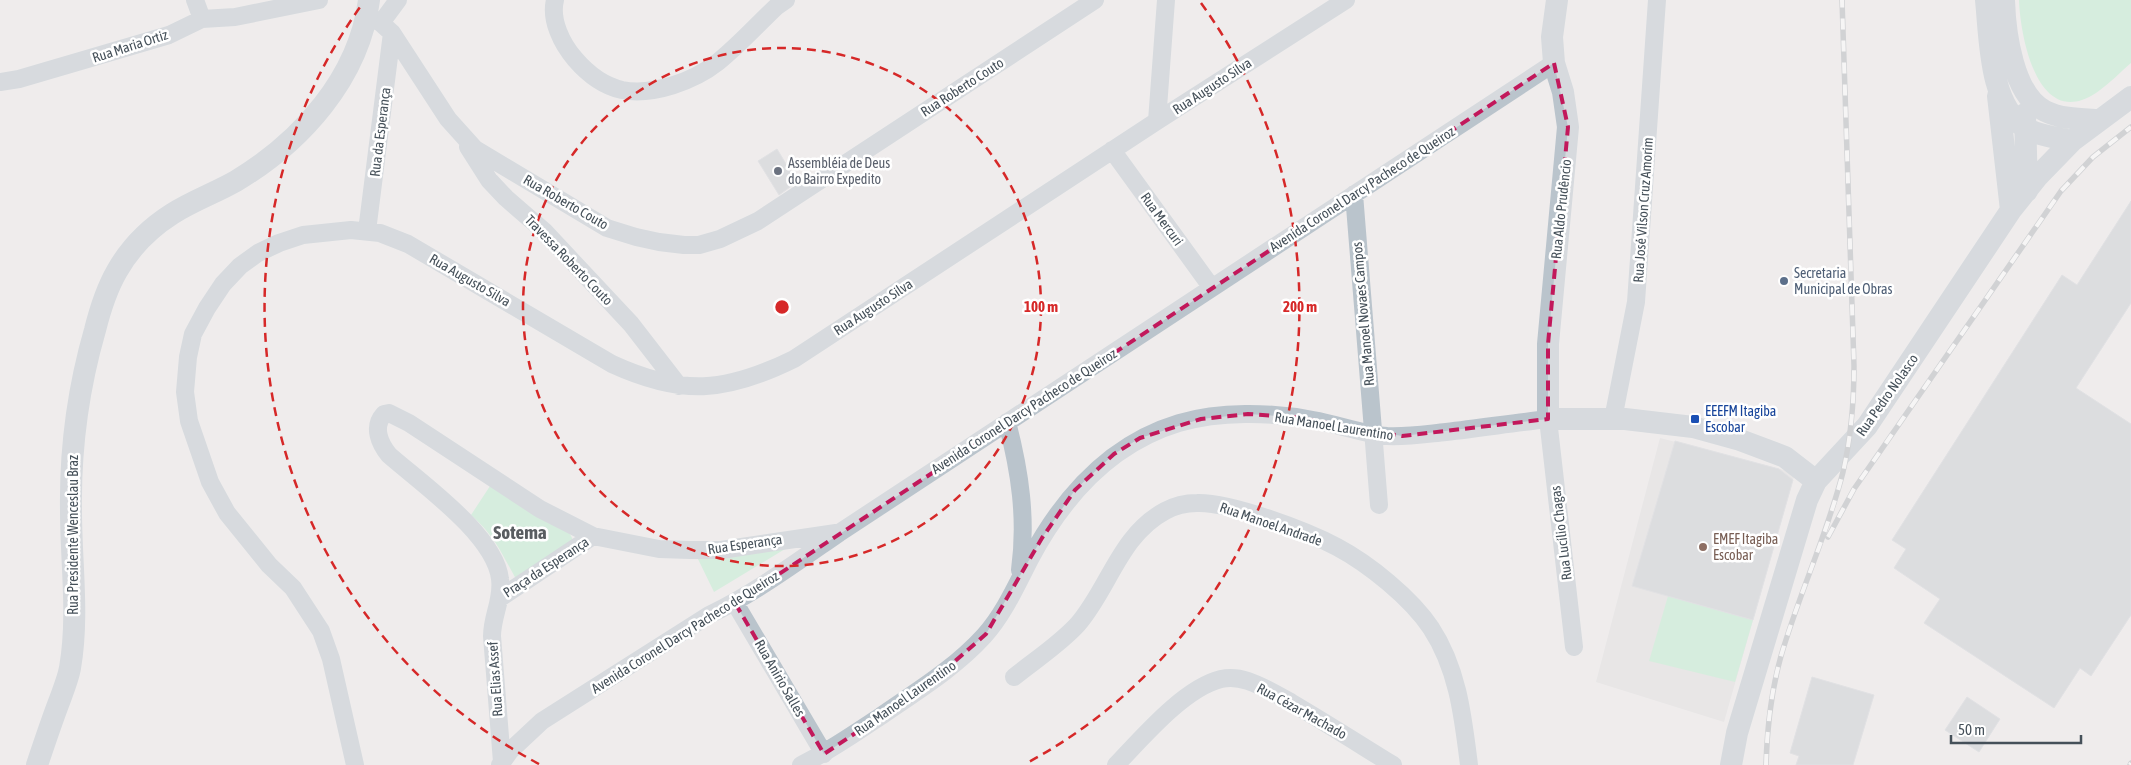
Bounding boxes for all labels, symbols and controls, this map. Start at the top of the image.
street label: Rua Maria Ortiz [90,26,170,66]
street label: Rua Roberto Couto [918,54,1006,120]
street label: Rua Augusto Silva [1170,55,1254,117]
street label: Rua da Esperança [367,86,393,178]
street label: Avenida Coronel Darcy Pacheco de Queiroz [1266,123,1458,255]
street label: Rua José Vilson Cruz Amorim [1630,137,1656,283]
place label: Assembléia de Deus do Bairro Expedito [788,155,890,187]
street label: Rua Aldo Prudêncio [1548,158,1574,260]
marker: Assembléia de Deus do Bairro Expedito [772,165,784,177]
street label: Rua Roberto Couto [521,171,611,233]
street label: Rua Mercuri [1137,189,1187,249]
street label: Travessa Roberto Couto [522,212,616,308]
street label: Rua Manoel Novaes Campos [1349,241,1377,387]
street label: Rua Augusto Silva [427,250,513,310]
place label: Secretaria Municipal de Obras [1794,265,1892,297]
marker: Secretaria Municipal de Obras [1778,275,1790,287]
street label: Rua Augusto Silva [831,276,915,338]
centre of rings [773,298,791,316]
text: 100 m [1024,298,1058,315]
text: 200 m [1283,298,1317,315]
street label: Avenida Coronel Darcy Pacheco de Queiroz [928,345,1120,477]
street label: Rua Pedro Nolasco [1853,351,1921,439]
place label: EEEFM Itagiba Escobar [1705,403,1776,435]
street label: Rua Manoel Laurentino [1273,409,1395,443]
marker: EEEFM Itagiba Escobar [1689,413,1701,425]
street label: Rua Presidente Wenceslau Braz [65,455,81,615]
street label: Rua Lucílio Chagas [1547,485,1575,581]
street label: Rua Manoel Andrade [1218,499,1324,549]
district label: Sotema [493,521,547,543]
street label: Rua Esperança [707,531,783,557]
place label: EMEF Itagiba Escobar [1713,531,1778,563]
street label: Praça da Esperança [500,533,592,601]
marker: EMEF Itagiba Escobar [1697,541,1709,553]
street label: Avenida Coronel Darcy Pacheco de Queiroz [588,568,782,696]
street label: Rua Anírio Salles [752,637,808,719]
street label: Rua Elias Assef [484,641,506,717]
street label: Rua Manoel Laurentino [851,657,959,739]
street label: Rua Cézar Machado [1254,680,1350,742]
scale bar [1951,712,2081,744]
text: 50 m [1958,721,1985,738]

